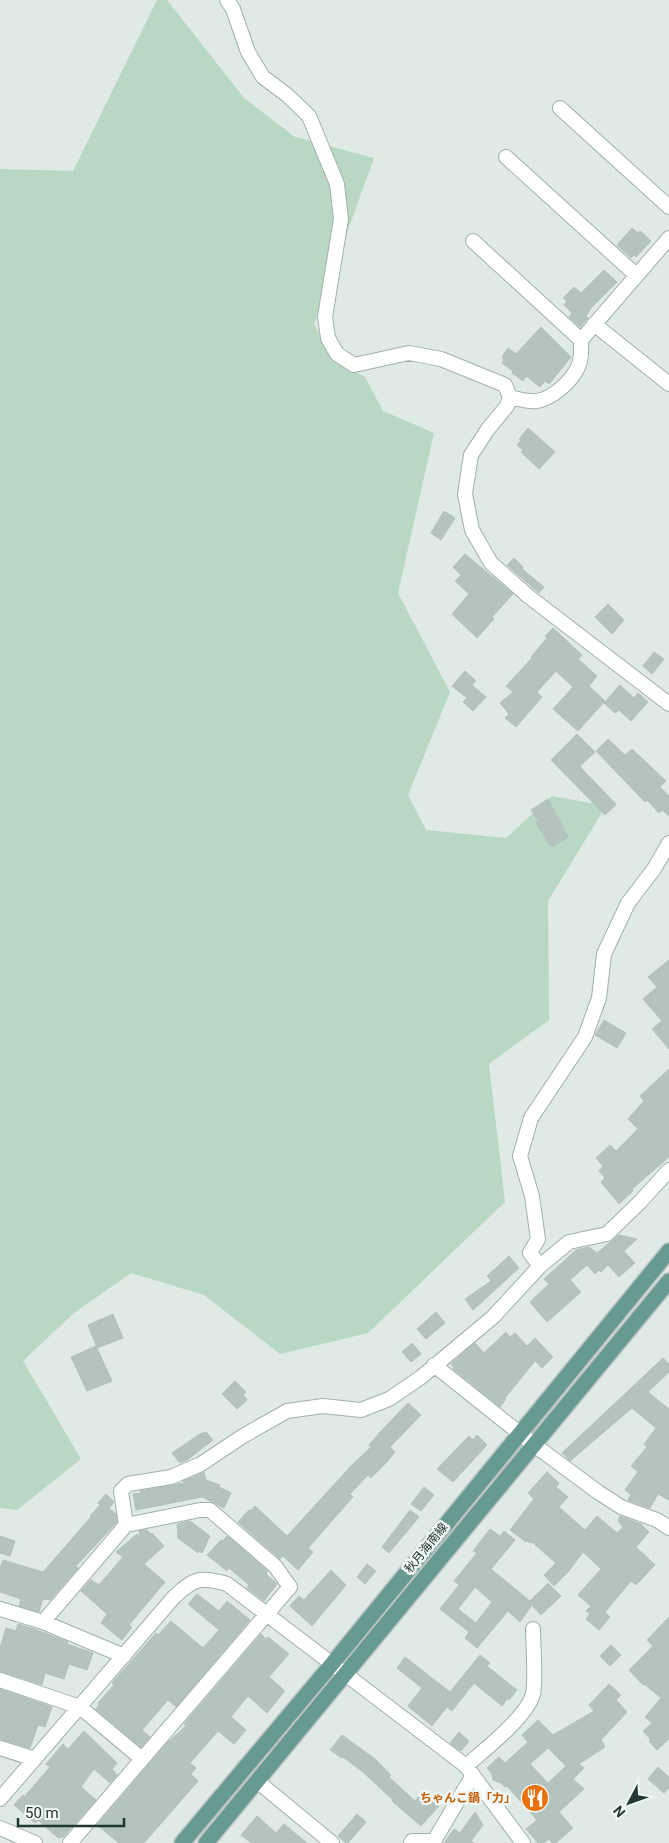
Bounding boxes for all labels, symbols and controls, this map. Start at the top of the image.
street label: 秋月海南線 [402,1520,450,1576]
north arrow [604,1778,654,1828]
restaurant icon: ちゃんこ鍋「力」 [520,1783,550,1813]
place label: ちゃんこ鍋「力」 [420,1791,516,1805]
scale bar [18,1796,124,1828]
text: N [610,1803,628,1821]
text: 50 m [25,1804,59,1822]

